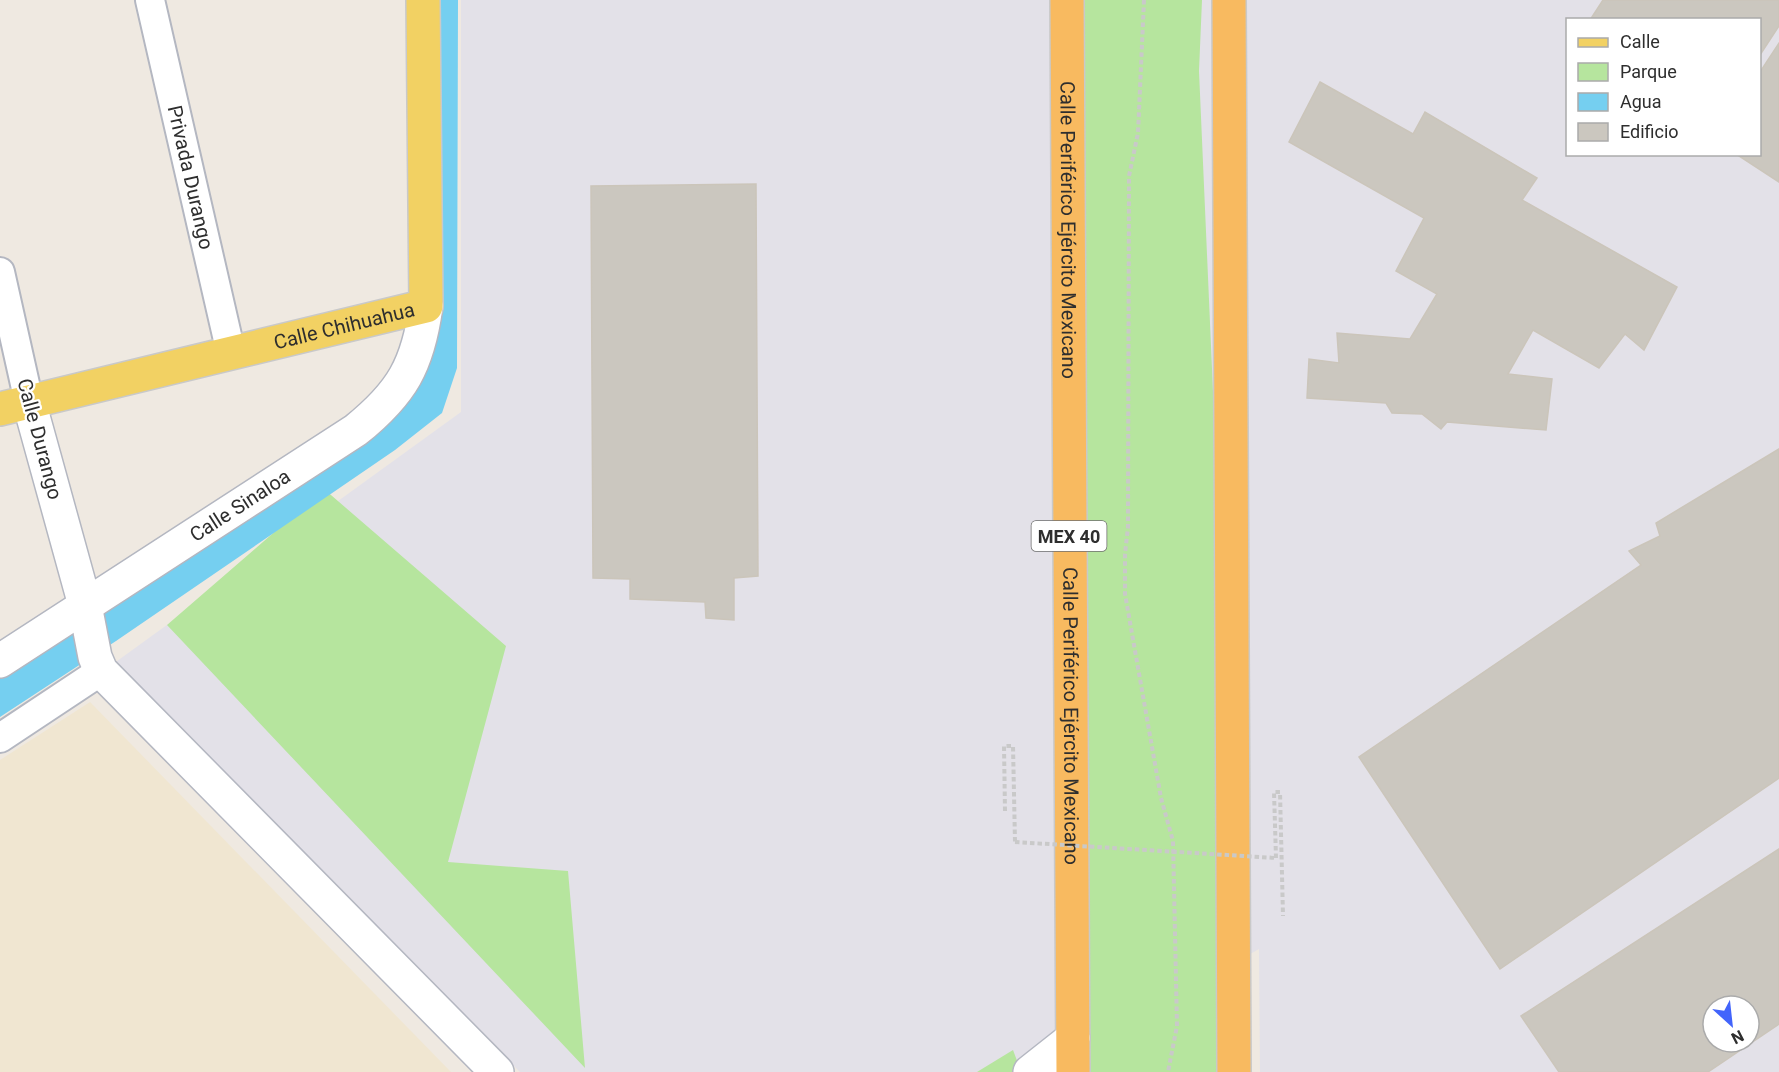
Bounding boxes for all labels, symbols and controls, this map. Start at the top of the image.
legend [1566,18,1761,156]
text: Calle [1620,31,1660,52]
text: Parque [1620,61,1677,82]
street label: Calle Periférico Ejército Mexicano [1055,81,1081,379]
text: Agua [1620,91,1662,112]
street label: Privada Durango [163,103,219,252]
text: Edificio [1620,121,1679,142]
street label: Calle Chihuahua [271,297,417,354]
street label: Calle Durango [12,376,68,502]
street label: Calle Sinaloa [185,464,295,547]
road number: MEX 40 [1032,521,1106,551]
street label: Calle Periférico Ejército Mexicano [1058,567,1084,865]
north arrow [1701,994,1761,1054]
text: N [1728,1026,1747,1048]

